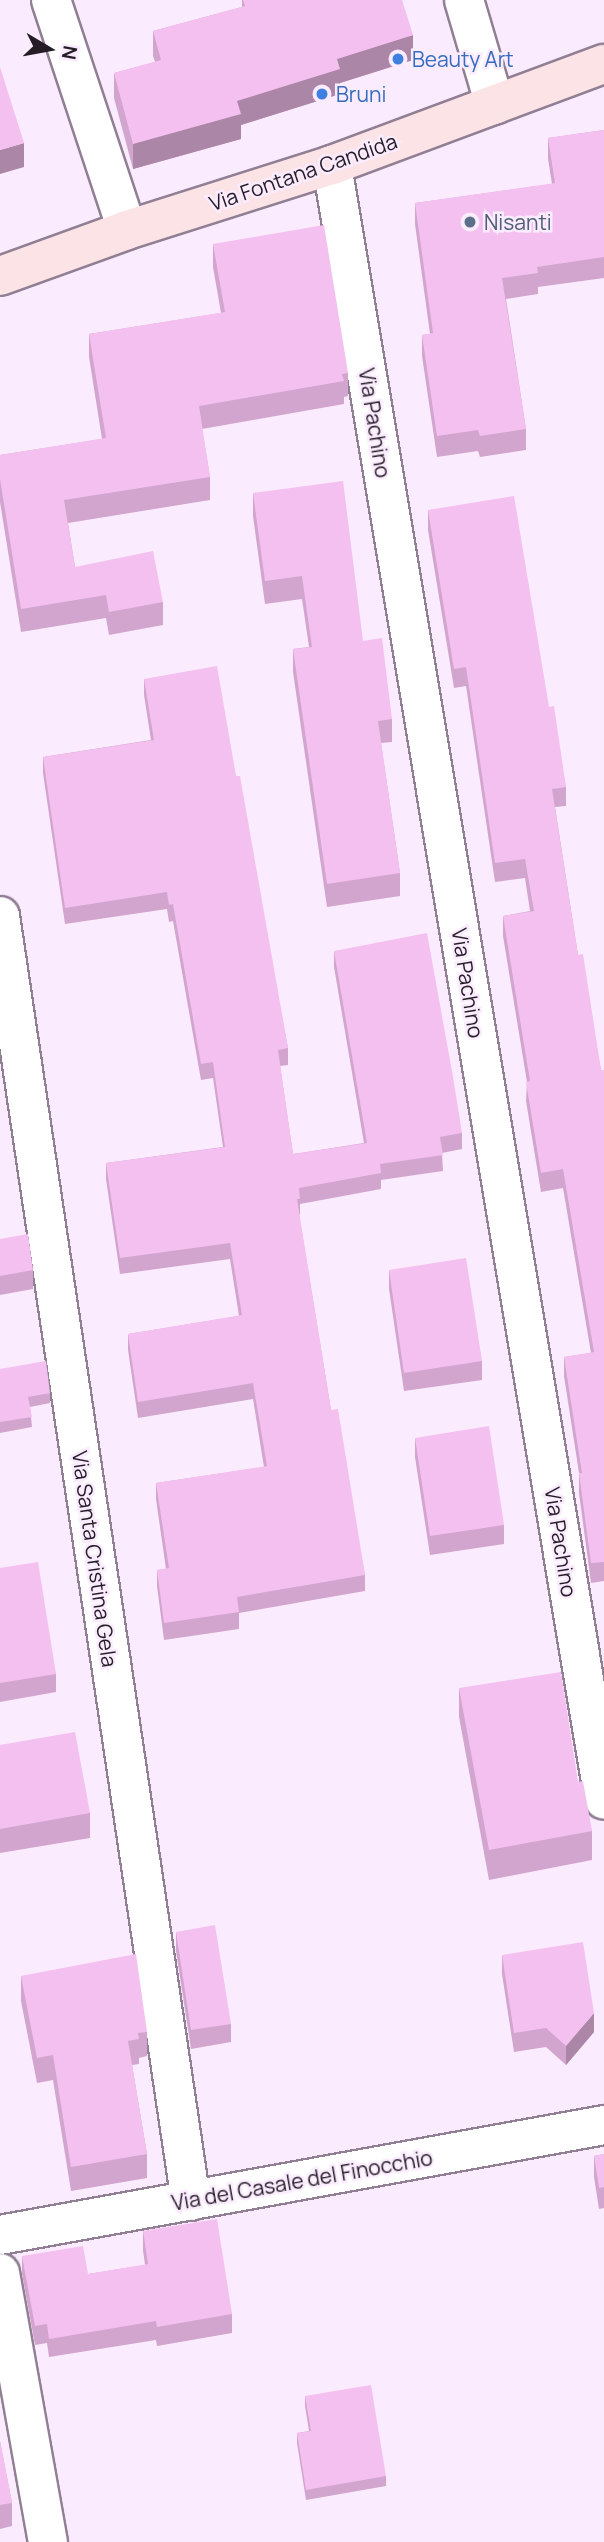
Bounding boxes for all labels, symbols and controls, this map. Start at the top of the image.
north arrow [14,14,84,84]
text: N [56,44,84,62]
place label: Beauty Art [412,46,514,72]
marker: Beauty Art [390,51,406,67]
place label: Bruni [336,81,386,107]
marker: Bruni [314,86,330,102]
street label: Via Fontana Candida [206,128,400,216]
place label: Nisanti [484,209,552,235]
marker: Nisanti [462,214,478,230]
street label: Via Pachino [354,366,396,480]
street label: Via Pachino [447,926,489,1040]
street label: Via Santa Cristina Gela [67,1449,123,1669]
street label: Via Pachino [540,1485,582,1599]
street label: Via del Casale del Finocchio [170,2145,434,2215]

